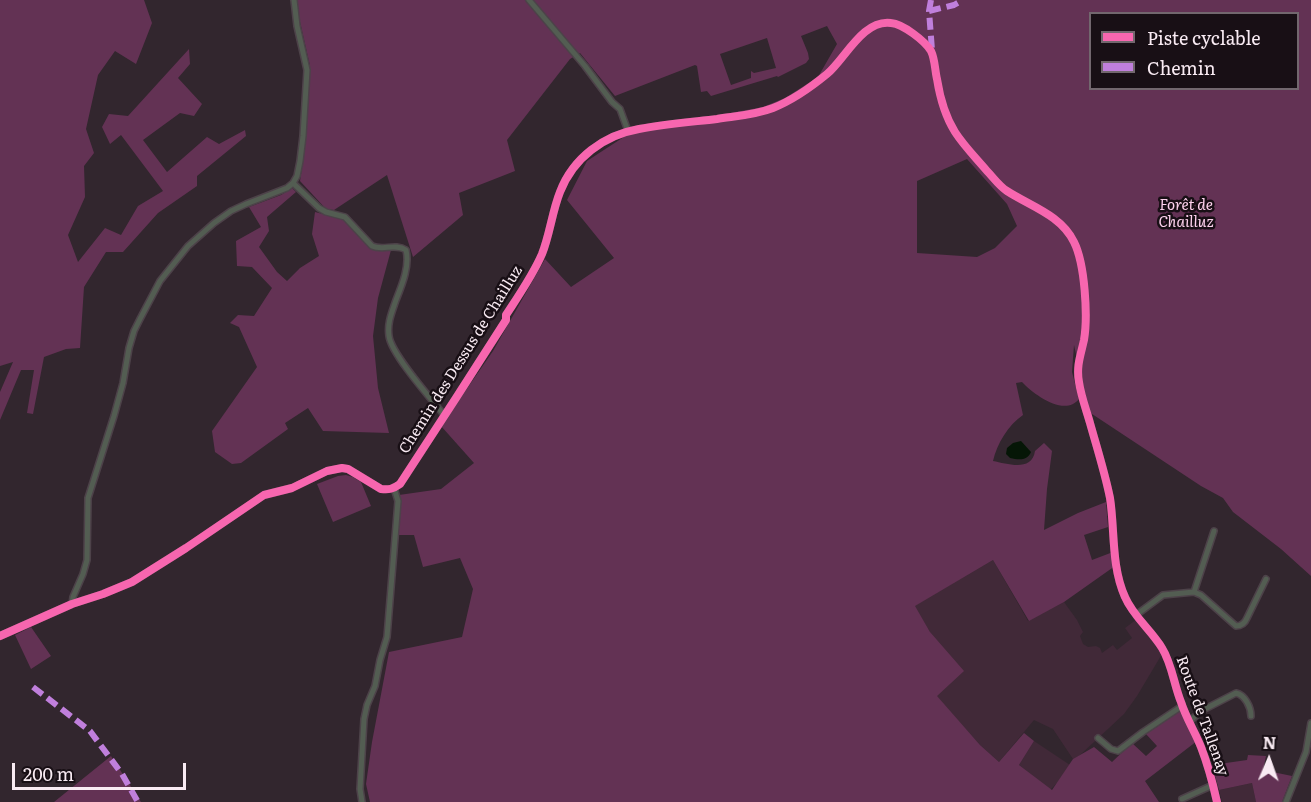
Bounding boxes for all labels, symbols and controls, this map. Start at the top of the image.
legend [1089,12,1299,90]
text: Piste cyclable [1147,24,1261,51]
text: Chemin [1147,54,1216,81]
park label: Forêt de Chailluz [1158,197,1214,232]
street label: Chemin des Dessus de Chailluz [396,263,526,457]
street label: Route de Tallenay [1172,654,1232,778]
north arrow [1239,730,1299,790]
text: N [1262,730,1277,754]
scale bar [15,751,189,789]
text: 200 m [23,760,74,787]

